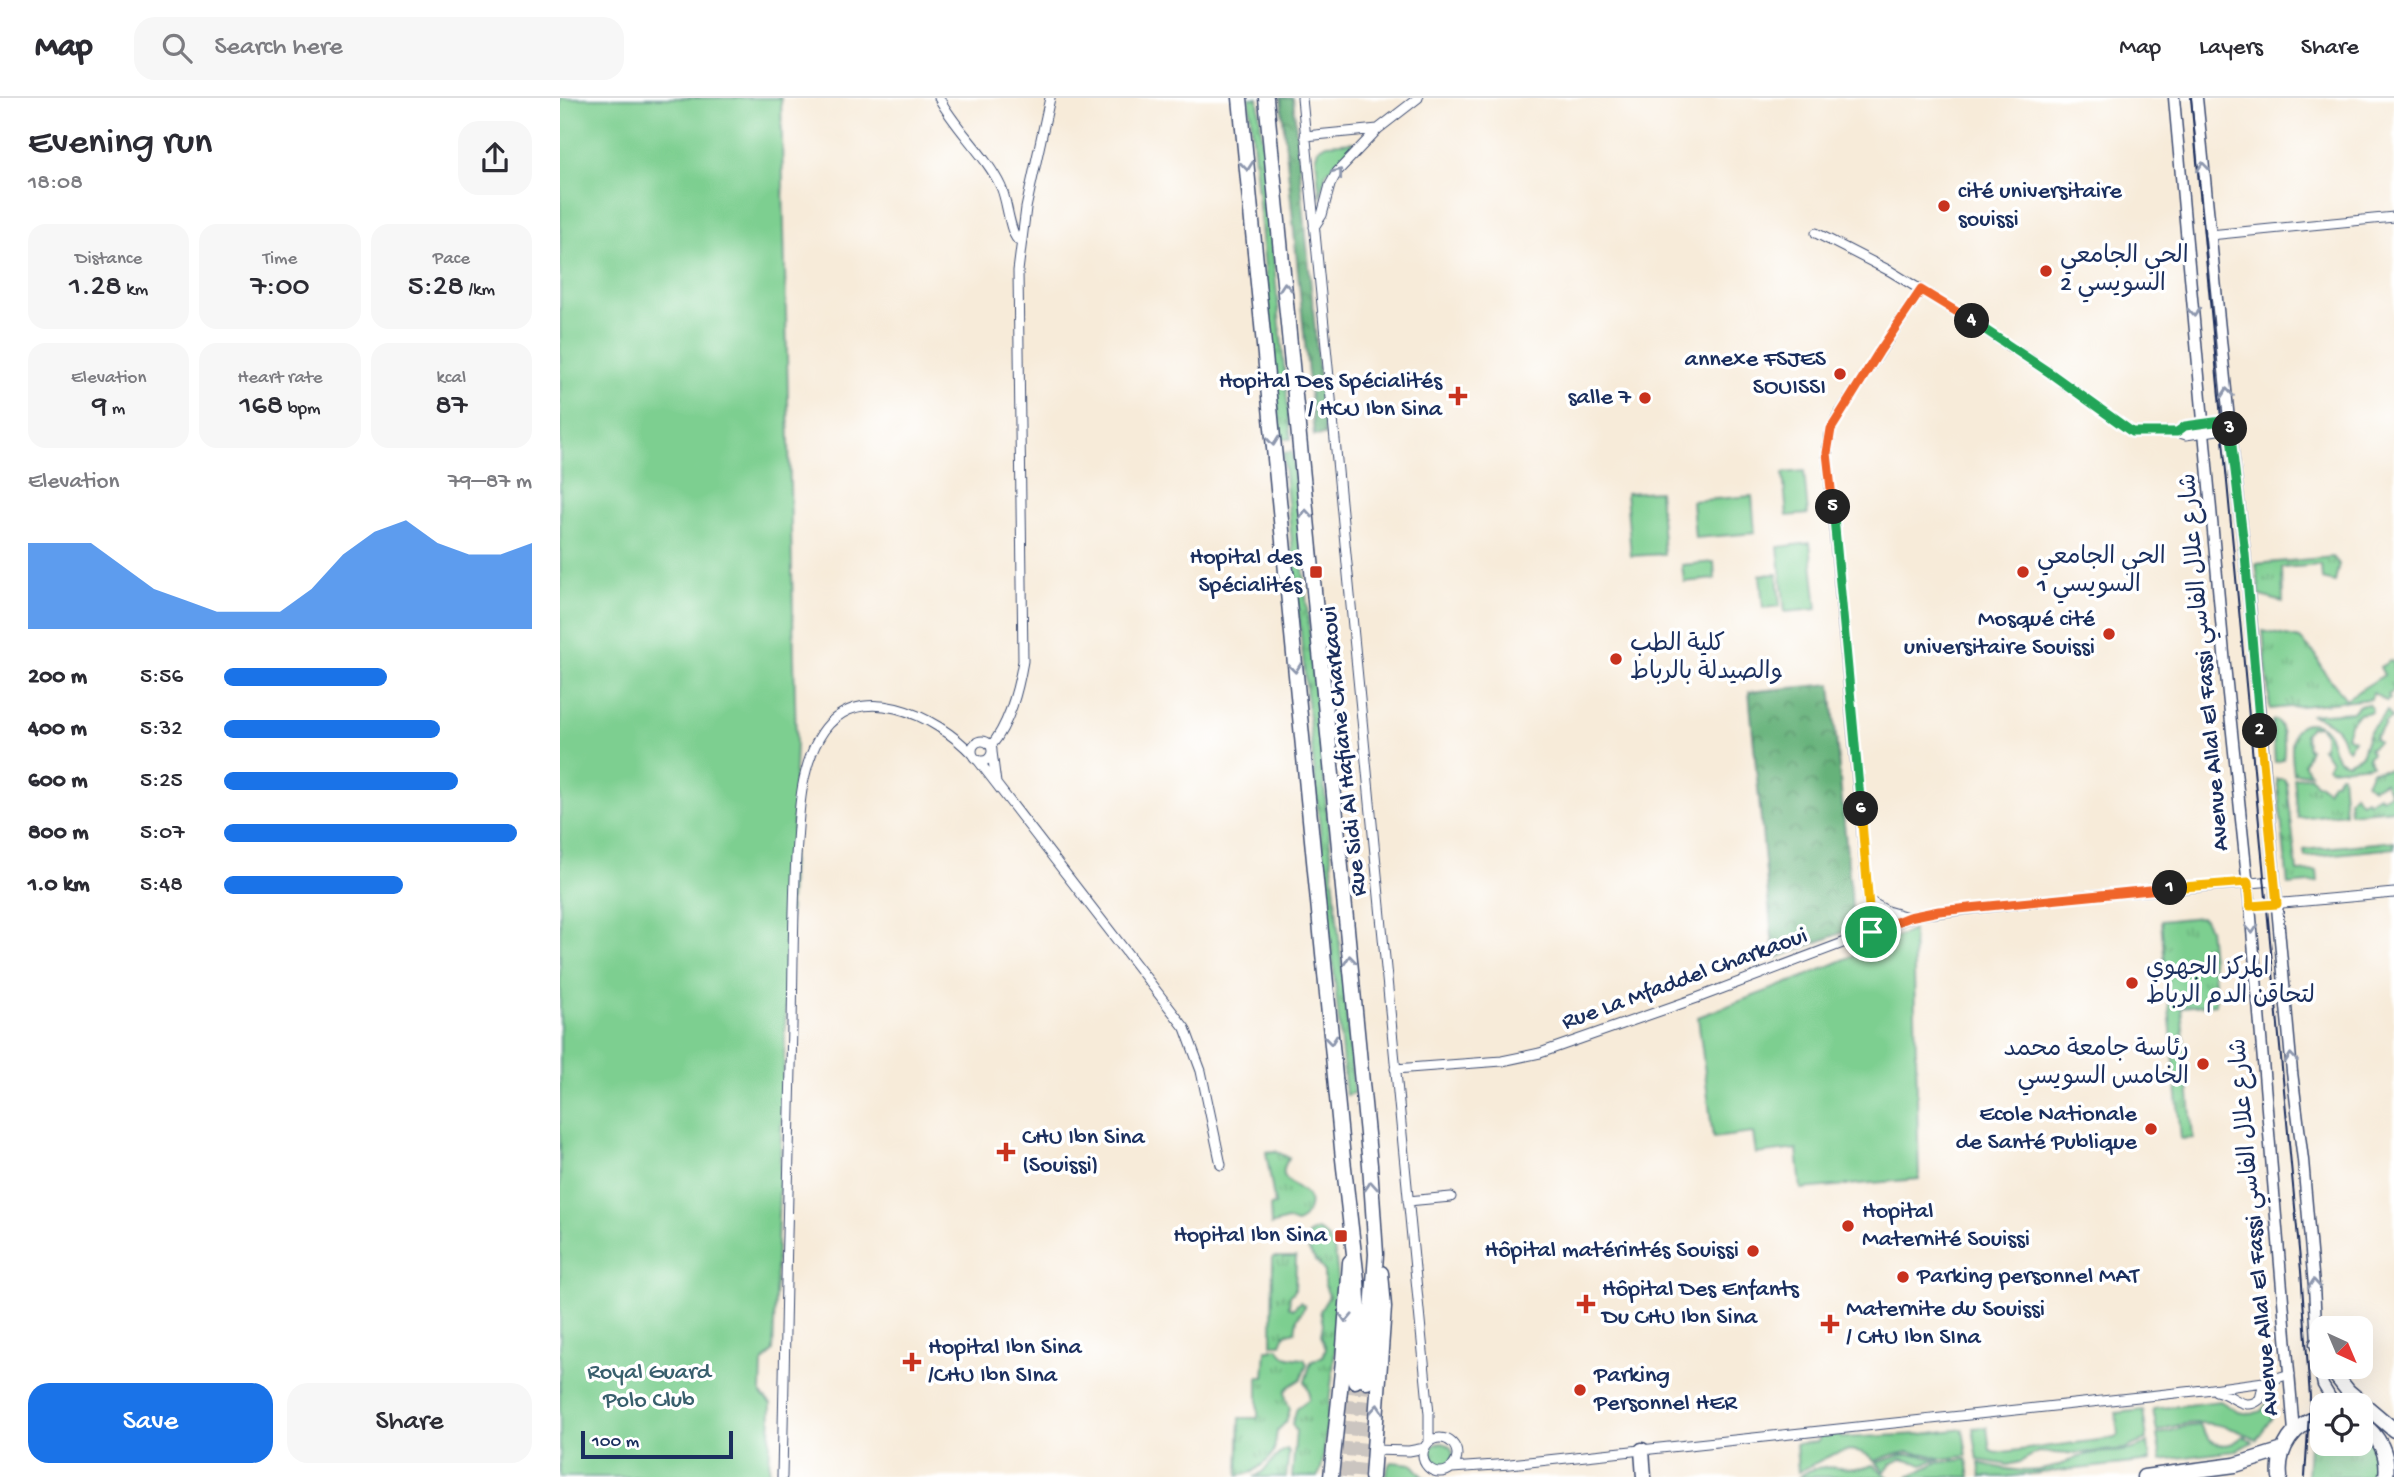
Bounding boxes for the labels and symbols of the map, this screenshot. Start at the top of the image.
one-way arrow [1239,160,1254,172]
one-way arrow [2196,161,2211,172]
one-way arrow [1330,169,1343,181]
place label: cité universitaire souissi [1958,178,2122,235]
marker: cité universitaire souissi [1936,198,1952,214]
place label: الحي الجامعي السويسي 2 [2060,243,2189,303]
marker: الحي الجامعي السويسي 2 [2038,263,2054,279]
one-way arrow [1277,281,1292,293]
pin: 4 [1954,304,1990,339]
one-way arrow [2186,307,2201,318]
place label: annexe FSJES SOUISSI [1685,346,1827,403]
marker: annexe FSJES SOUISSI [1832,366,1848,382]
place label: Hopital Des Spécialités / HCU Ibn Sina [1219,368,1443,425]
place label: salle 7 [1568,384,1632,413]
marker: Hopital Des Spécialités / HCU Ibn Sina [1448,386,1468,406]
one-way arrow [2219,387,2234,399]
marker: salle 7 [1637,390,1653,406]
pin: 3 [2212,412,2248,446]
one-way arrow [1265,436,1280,447]
street label: Avenue Allal El Fassi شارع علال الفاسي [2175,472,2240,852]
pin: 5 [1816,490,1850,524]
one-way arrow [1299,508,1314,519]
place label: Hopital des Spécialités [1189,544,1303,601]
place label: الحي الجامعي السويسي 1 [2036,544,2166,604]
marker: Hopital des Spécialités [1308,564,1324,580]
marker: الحي الجامعي السويسي 1 [2015,564,2031,580]
street label: Rue Sidi Al Hafiane Charkaoui [1315,605,1375,897]
place label: Mosqué cité universitaire Souissi [1904,606,2096,663]
marker: Mosqué cité universitaire Souissi [2101,626,2117,642]
place label: كلية الطب والصيدلة بالرباط [1630,631,1783,688]
marker: كلية الطب والصيدلة بالرباط [1608,651,1624,667]
one-way arrow [1287,662,1302,673]
pin: 2 [2242,714,2278,748]
pin: 6 [1844,792,1878,826]
pin: 1 [2152,870,2188,906]
pin [1841,902,1901,962]
street label: Rue La Mfaddel Charkaoui [1558,922,1812,1038]
one-way arrow [2244,924,2259,935]
one-way arrow [1343,954,1358,965]
place label: المركز الجهوي لتحاقن الدم الرباط [2146,955,2315,1013]
marker: المركز الجهوي لتحاقن الدم الرباط [2124,975,2140,991]
one-way arrow [1324,1035,1339,1046]
place label: رئاسة جامعة محمد الخامس السويسي [2003,1036,2189,1096]
street label: Avenue Allal El Fassi شارع علال الفاسي [2225,1037,2290,1417]
one-way arrow [2284,1052,2299,1063]
marker: رئاسة جامعة محمد الخامس السويسي [2195,1056,2211,1072]
place label: Ecole Nationale de Santé Publique [1955,1101,2138,1158]
marker: Ecole Nationale de Santé Publique [2143,1121,2159,1137]
place label: CHU Ibn Sina (Souissi) [1022,1124,1146,1181]
marker: CHU Ibn Sina (Souissi) [996,1142,1016,1162]
one-way arrow [1364,1180,1379,1191]
place label: Hopital Maternité Souissi [1862,1198,2030,1255]
marker: Hopital Maternité Souissi [1840,1218,1856,1234]
place label: Hopital Ibn Sina [1173,1222,1328,1251]
marker: Hopital Ibn Sina [1333,1228,1349,1244]
place label: Hôpital matérintés Souissi [1484,1237,1739,1266]
marker: Hôpital matérintés Souissi [1745,1243,1761,1259]
place label: Parking personnel MAT [1916,1263,2141,1292]
marker: Parking personnel MAT [1895,1269,1911,1285]
place label: Hôpital Des Enfants Du CHU Ibn Sina [1600,1276,1800,1333]
one-way arrow [2307,1279,2322,1290]
marker: Hôpital Des Enfants Du CHU Ibn Sina [1576,1294,1596,1314]
place label: Maternite du Souissi / CHU Ibn SIna [1846,1296,2045,1353]
one-way arrow [1338,1313,1353,1324]
marker: Maternite du Souissi / CHU Ibn SIna [1820,1314,1840,1334]
north arrow [2310,1316,2373,1379]
place label: Hopital Ibn Sina /CHU Ibn SIna [928,1334,1083,1391]
marker: Hopital Ibn Sina /CHU Ibn SIna [902,1352,922,1372]
park label: Royal Guard Polo Club [587,1359,713,1416]
place label: Parking Personnel HER [1593,1362,1738,1419]
marker: Parking Personnel HER [1572,1382,1588,1398]
one-way arrow [1369,1403,1384,1414]
scale bar [581,1428,733,1460]

